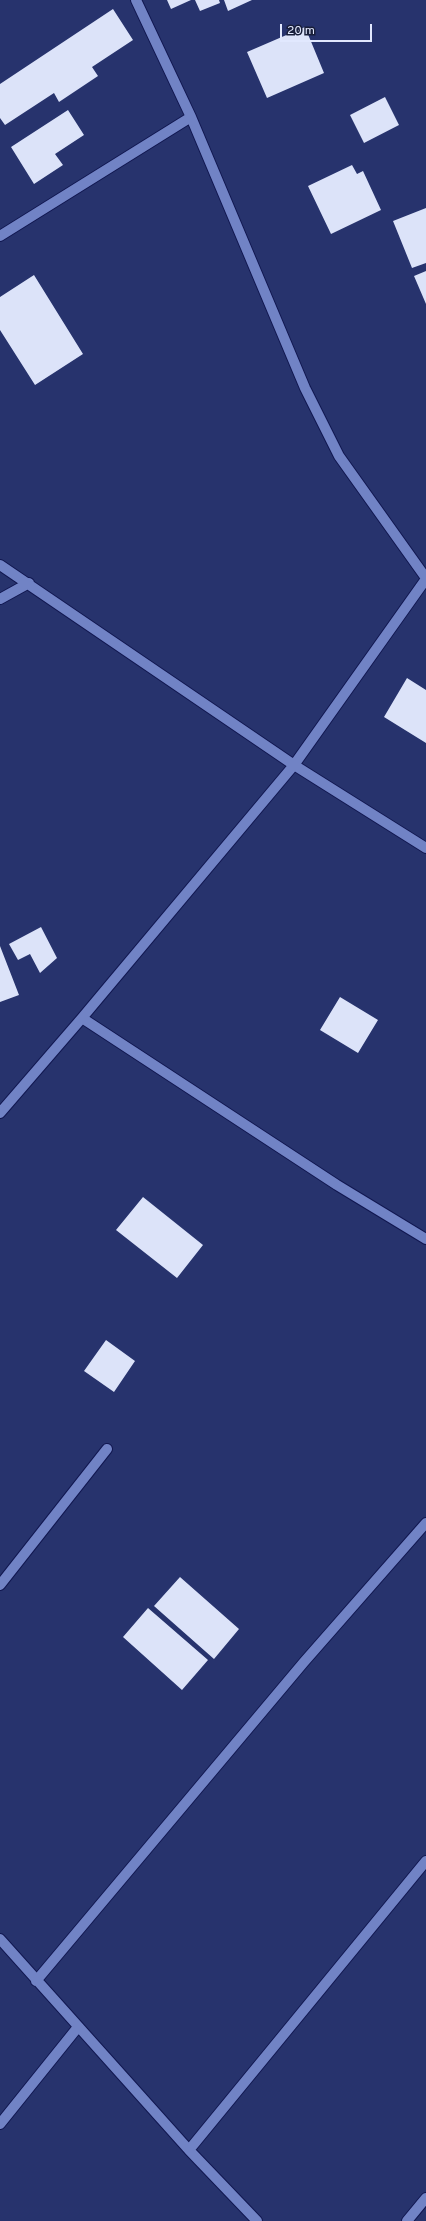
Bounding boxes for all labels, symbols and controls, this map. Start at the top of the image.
scale bar [282,16,374,42]
text: 20 m [287,23,315,39]

